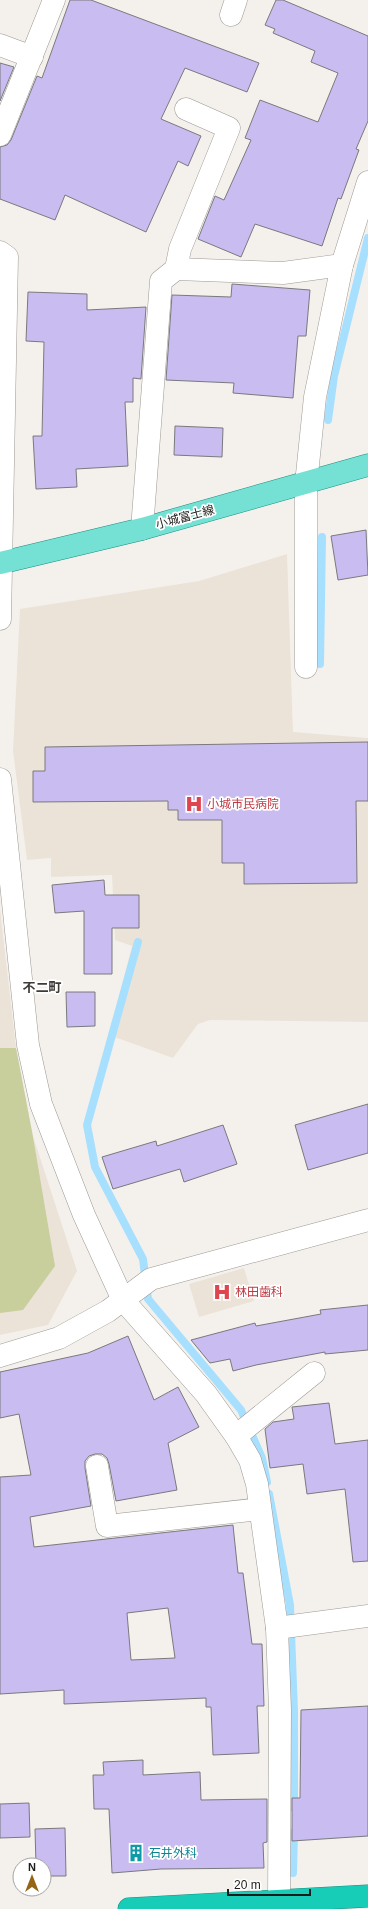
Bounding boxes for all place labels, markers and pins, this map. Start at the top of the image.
hospital icon: 小城市民病院 [184,794,204,814]
place label: 小城市民病院 [207,797,279,811]
hospital icon: 林田歯科 [212,1282,232,1302]
place label: 林田歯科 [235,1285,283,1299]
building icon: 石井外科 [126,1843,146,1863]
place label: 石井外科 [149,1846,197,1860]

